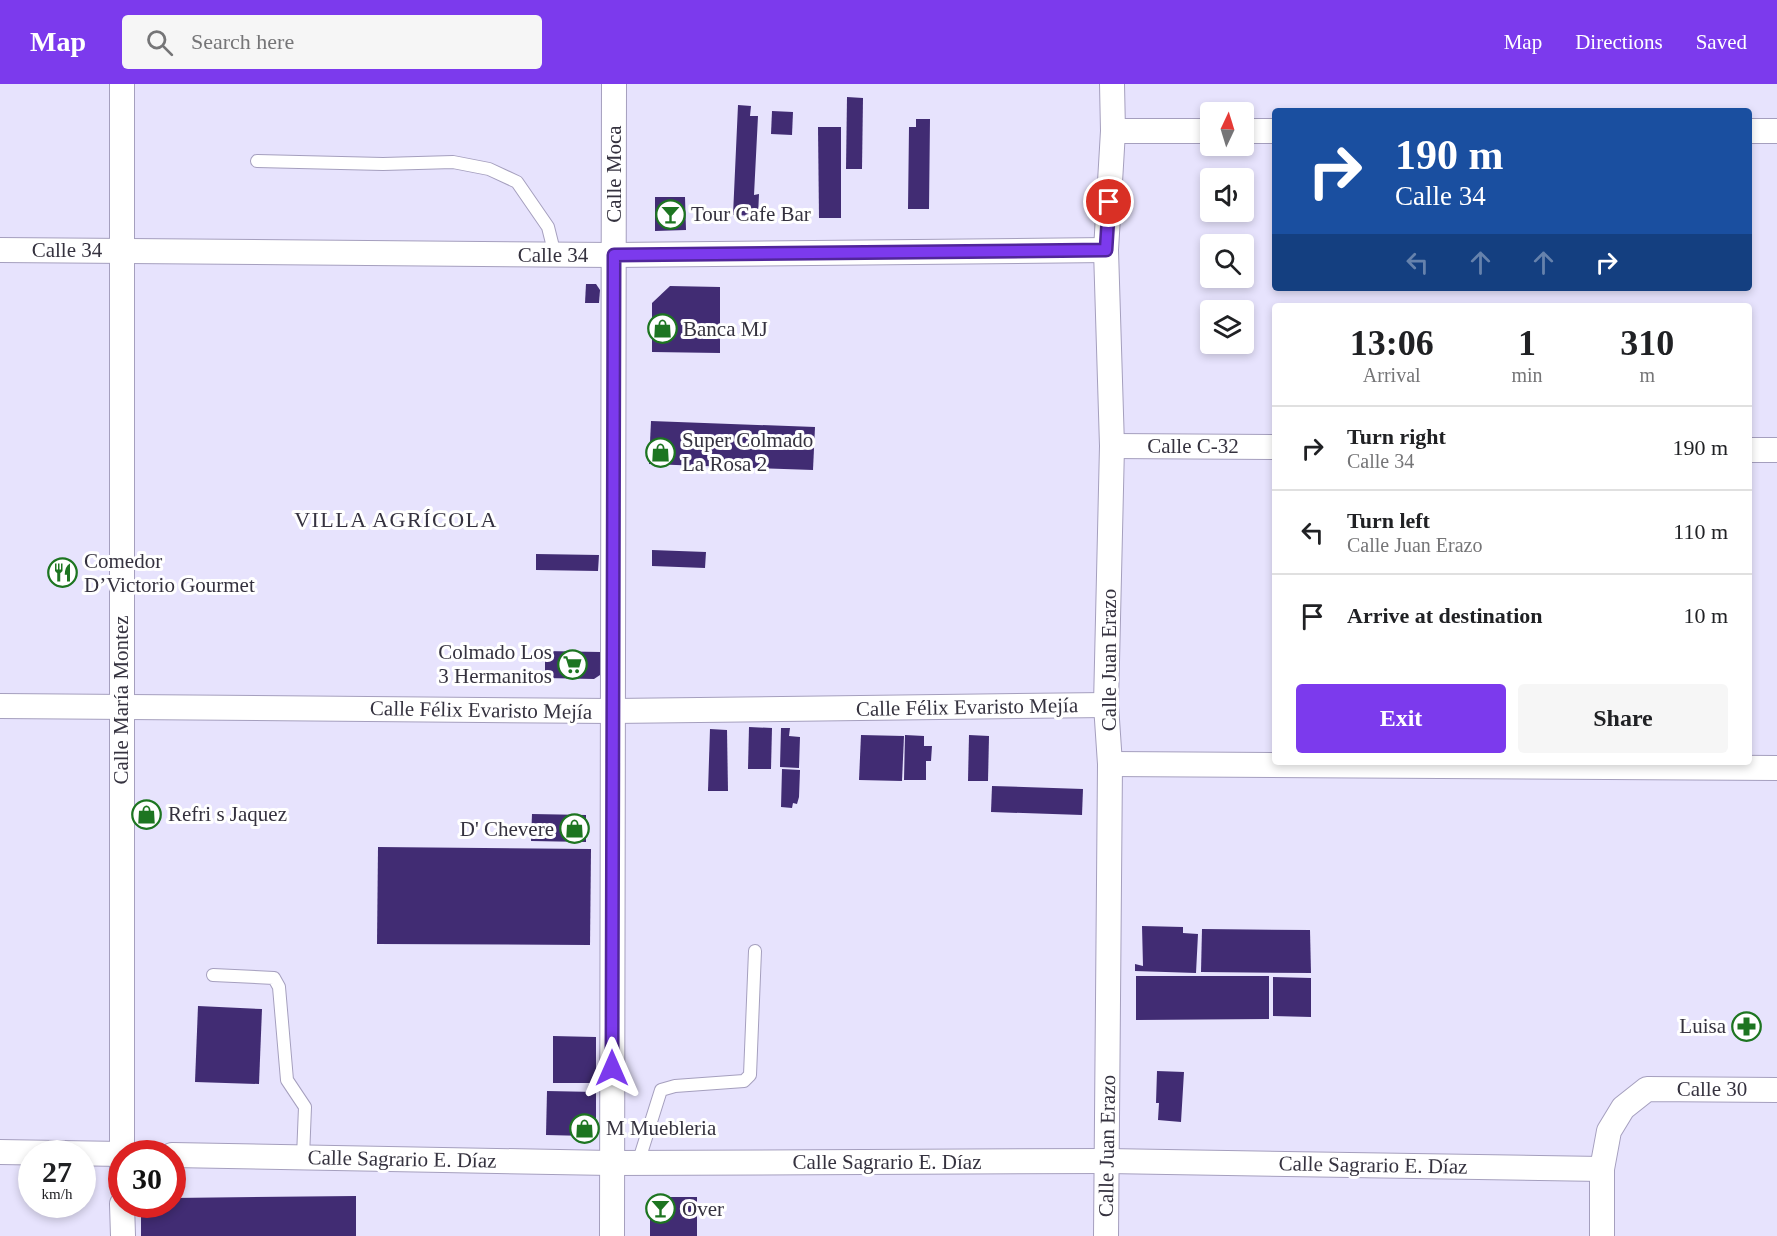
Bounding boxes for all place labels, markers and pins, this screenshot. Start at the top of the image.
pin [1083,176,1134,227]
bar icon: Tour Cafe Bar [654,198,686,230]
place label: Tour Cafe Bar [691,202,811,226]
shop icon: Banca MJ [646,313,678,345]
place label: Banca MJ [683,317,768,341]
place label: Super Colmado La Rosa 2 [682,428,813,476]
shop icon: Super Colmado La Rosa 2 [645,436,677,468]
place label: Comedor D’Victorio Gourmet [84,549,255,597]
restaurant icon: Comedor D’Victorio Gourmet [47,557,79,589]
place label: Colmado Los 3 Hermanitos [438,640,552,688]
supermarket icon: Colmado Los 3 Hermanitos [557,648,589,680]
shop icon: Refri s Jaquez [131,798,163,830]
place label: Refri s Jaquez [168,802,287,826]
shop icon: D' Chevere [559,813,591,845]
place label: D' Chevere [460,817,554,841]
pharmacy icon: Luisa [1731,1010,1763,1042]
place label: Luisa [1679,1014,1727,1038]
shop icon: M Muebleria [569,1112,601,1144]
place label: M Muebleria [606,1116,717,1140]
bar icon: Over [645,1193,677,1225]
place label: Over [682,1197,724,1221]

